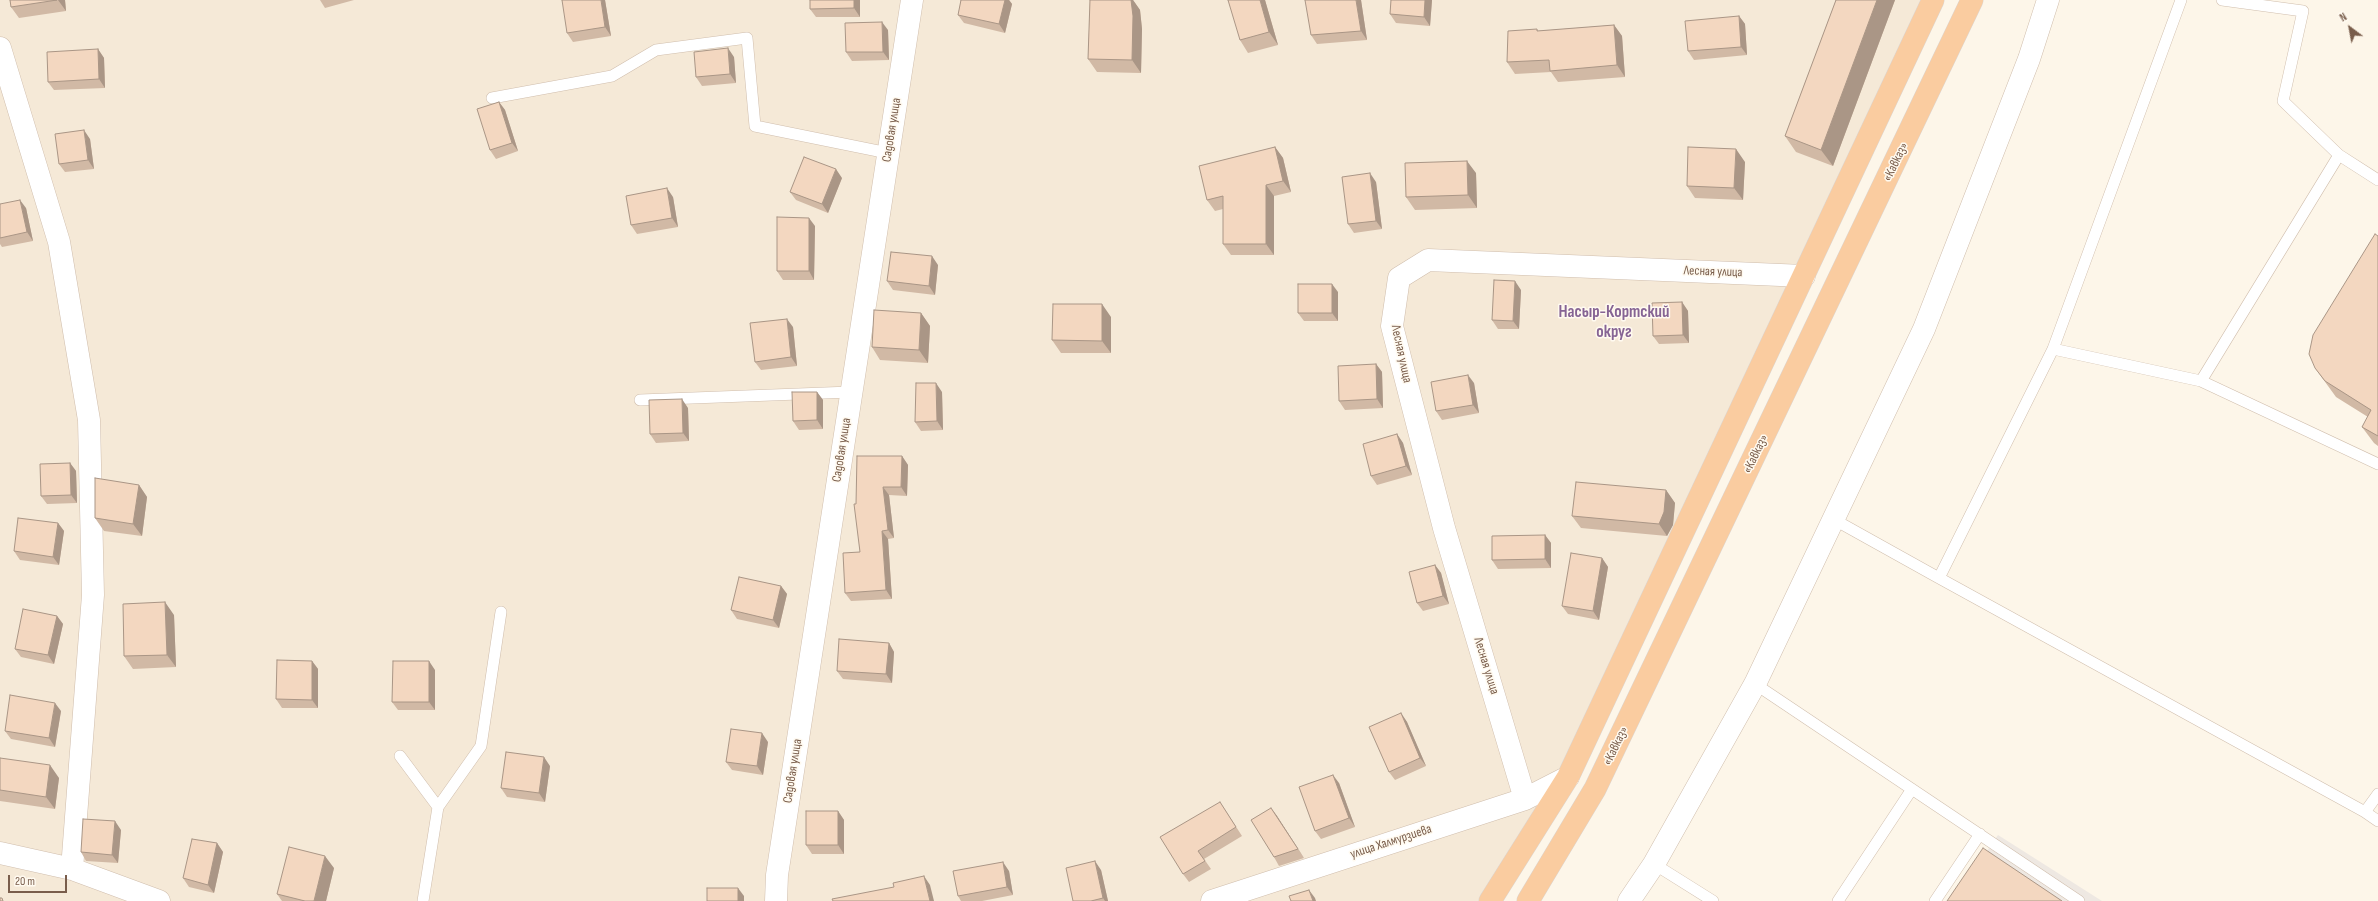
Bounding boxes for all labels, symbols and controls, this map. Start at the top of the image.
north arrow [2330,8,2370,48]
text: N [2337,10,2349,24]
street label: Садовая улица [879,97,905,163]
street label: «Кавказ» [1880,140,1912,184]
street label: Лесная улица [1683,263,1743,281]
district label: Насыр-Кортский округ [1559,303,1669,343]
street label: Лесная улица [1387,324,1415,384]
street label: Садовая улица [829,417,855,483]
street label: «Кавказ» [1740,432,1772,476]
street label: Лесная улица [1470,636,1502,696]
street label: «Кавказ» [1600,724,1632,768]
street label: Садовая улица [780,738,806,804]
street label: улица Халмурзиева [1348,821,1434,863]
scale bar [10,867,69,893]
text: 20 m [15,874,35,889]

